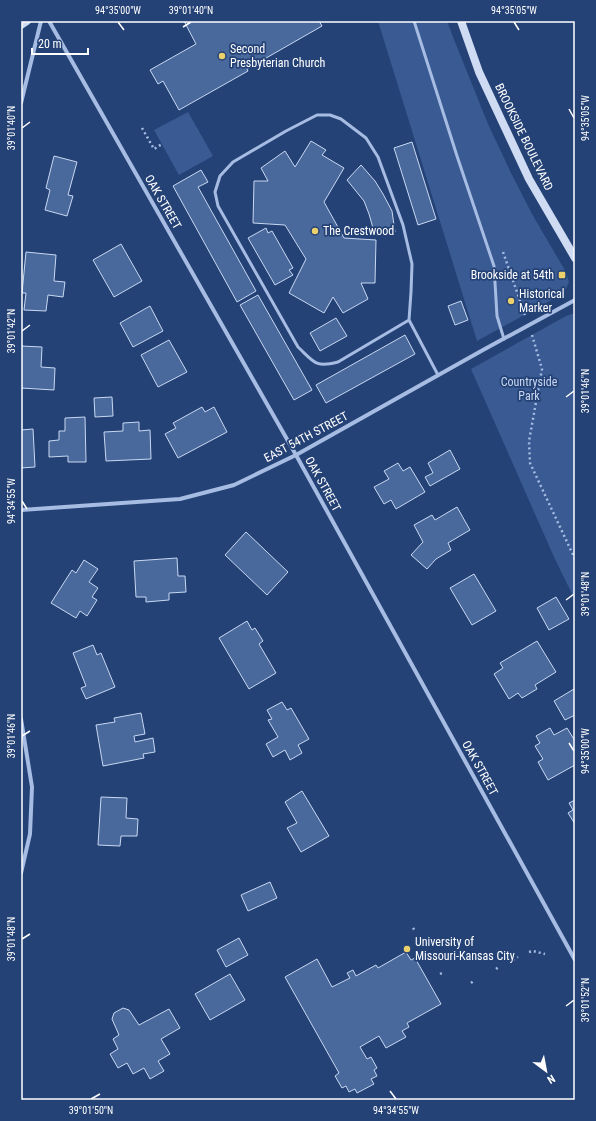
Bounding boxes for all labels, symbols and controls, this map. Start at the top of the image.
text: 94°35'00"W [95,5,141,16]
text: 39°01'40"N [169,5,213,16]
text: 94°35'05"W [491,5,537,16]
scale bar [32,30,88,56]
text: 20 m [38,37,62,51]
place label: Second Presbyterian Church [230,42,326,70]
marker: Second Presbyterian Church [217,51,227,61]
street label: BROOKSIDE BOULEVARD [492,81,556,193]
text: 94°35'05"W [580,95,591,141]
text: 39°01'40"N [6,106,17,150]
street label: OAK STREET [142,172,184,232]
place label: The Crestwood [323,224,394,238]
marker: The Crestwood [310,226,320,236]
place label: Brookside at 54th [471,268,554,282]
marker: Brookside at 54th [557,270,567,280]
place label: Historical Marker [519,287,565,315]
marker: Historical Marker [506,296,516,306]
text: 39°01'42"N [6,309,17,353]
text: 39°01'46"N [580,369,591,413]
park label: Countryside Park [501,375,558,403]
street label: EAST 54TH STREET [262,409,350,465]
street label: OAK STREET [302,454,344,514]
text: 94°34'55"W [6,478,17,524]
text: 39°01'48"N [580,572,591,616]
text: 39°01'46"N [6,714,17,758]
text: 94°35'00"W [580,728,591,774]
street label: OAK STREET [459,738,501,798]
text: 39°01'48"N [6,917,17,961]
place label: University of Missouri-Kansas City [415,935,515,963]
marker: University of Missouri-Kansas City [402,944,412,954]
text: 39°01'52"N [580,978,591,1022]
north arrow [526,1051,566,1091]
text: N [545,1072,557,1086]
text: 39°01'50"N [69,1105,113,1116]
text: 94°34'55"W [373,1105,419,1116]

